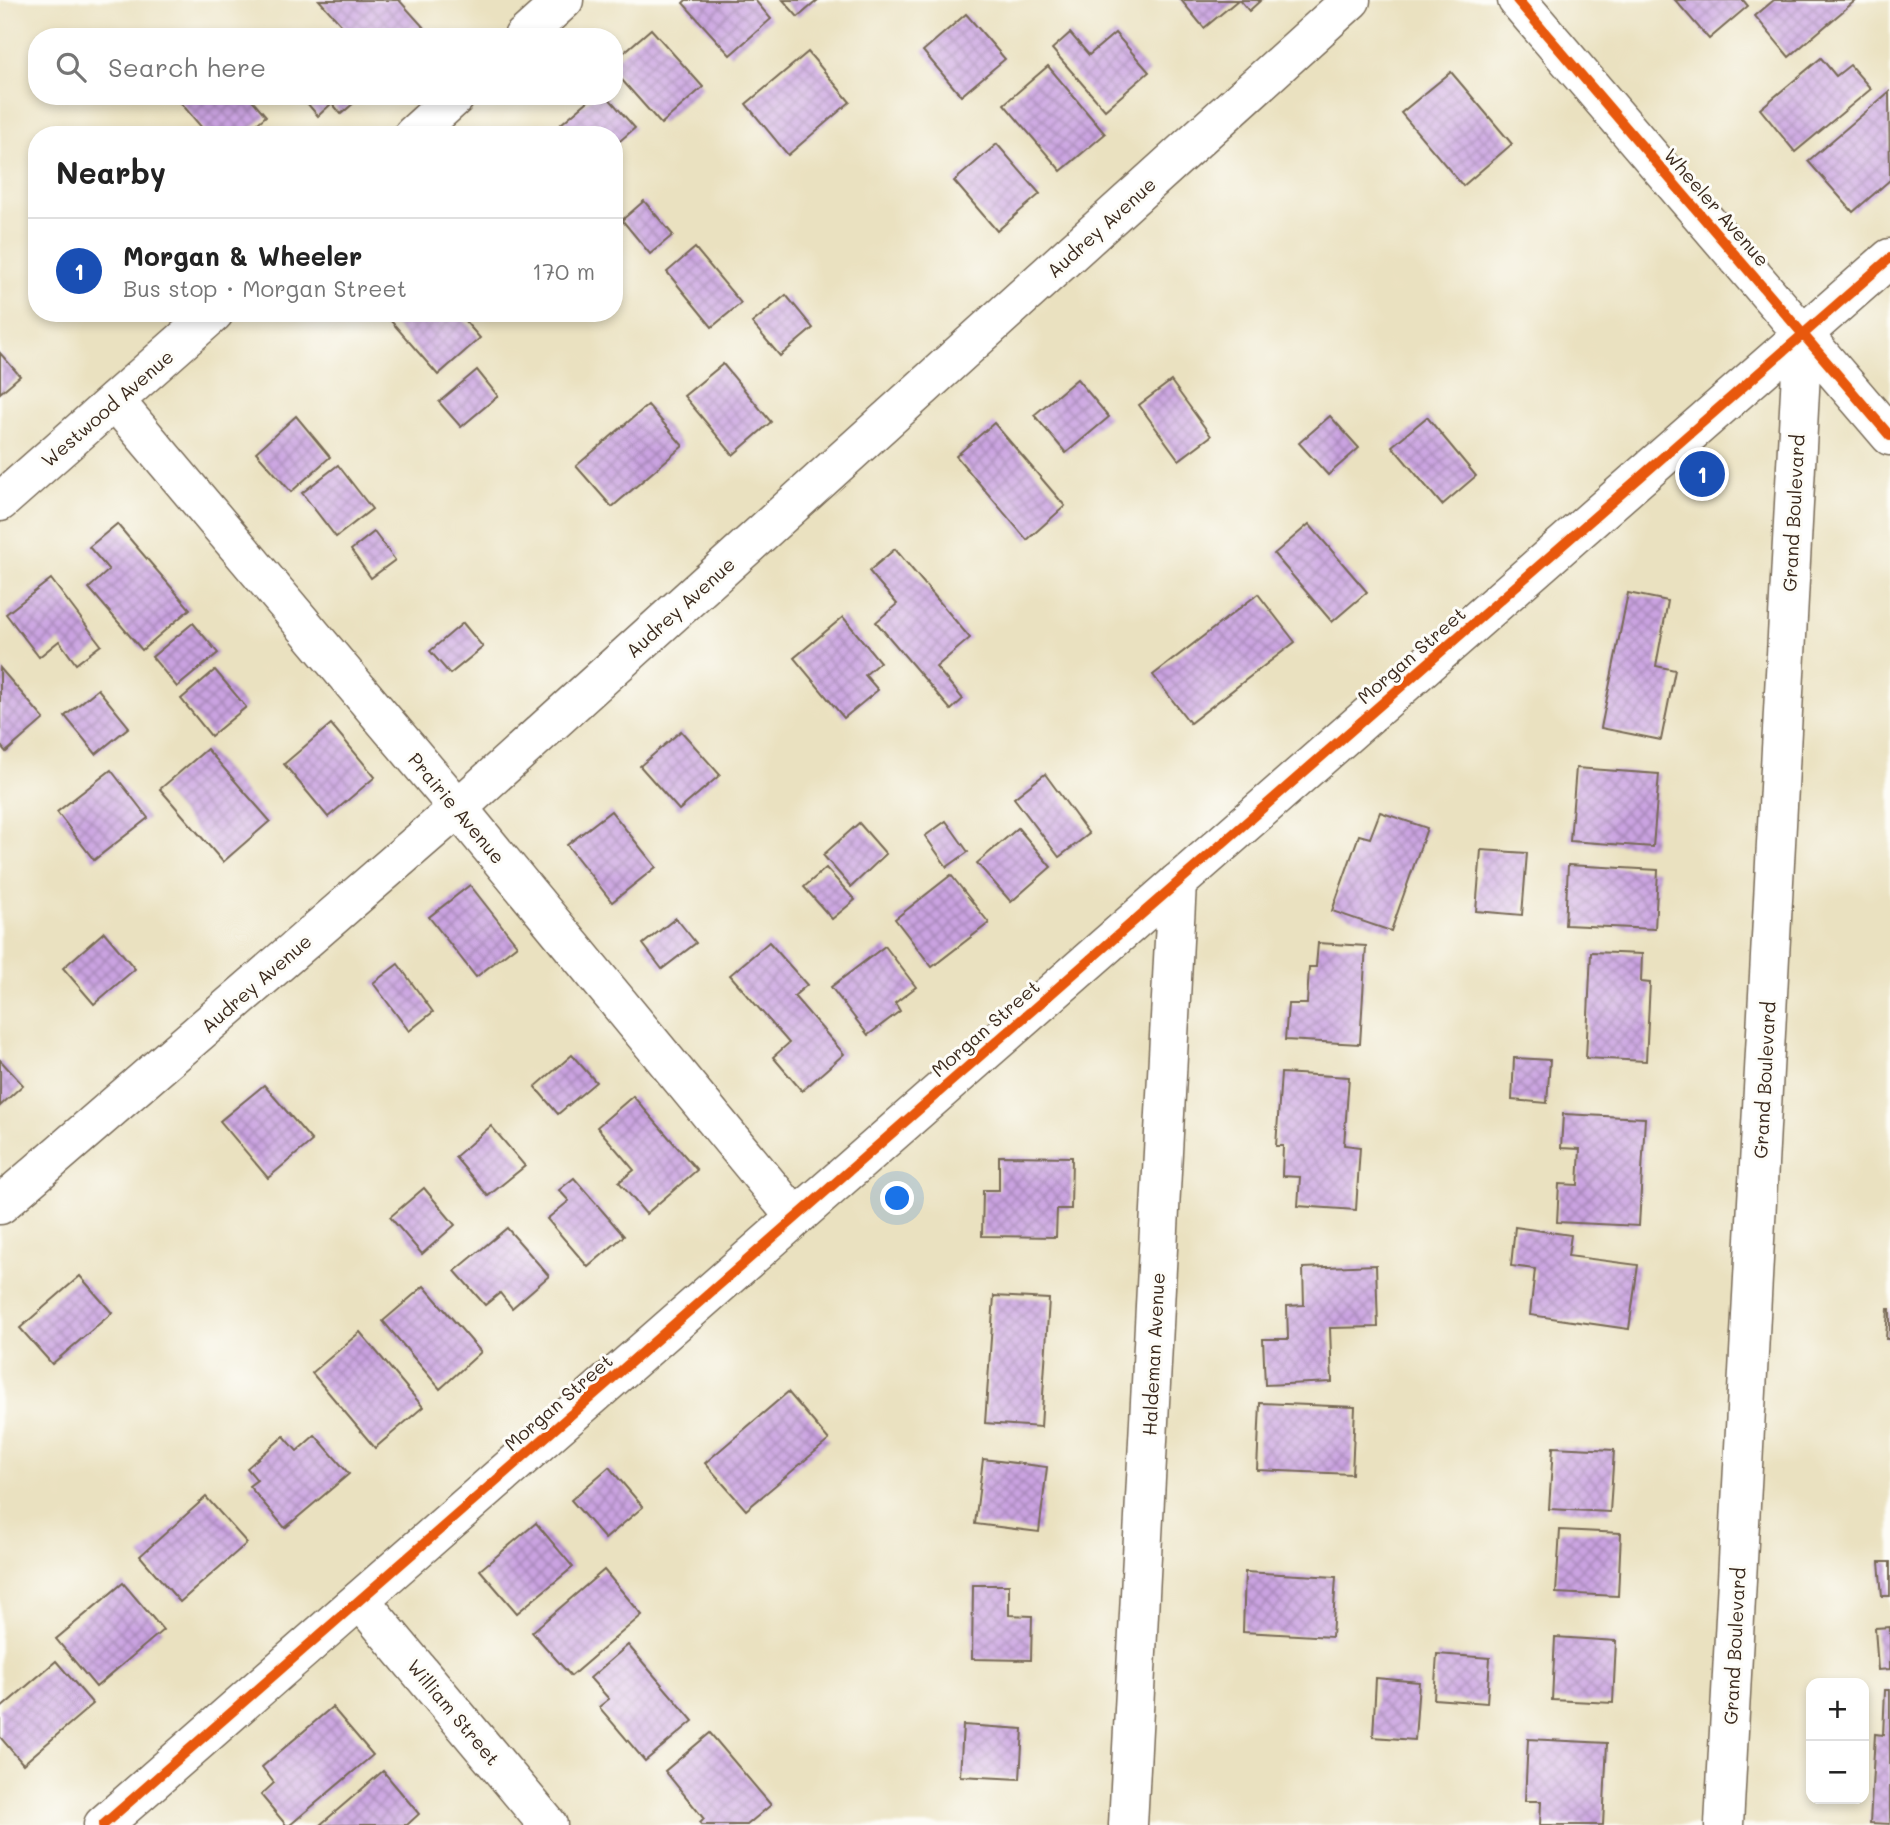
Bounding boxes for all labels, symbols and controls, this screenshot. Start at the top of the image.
search box [28,28,623,105]
icon: search [52,48,90,86]
text: Search here [108,50,266,84]
street label: Wheeler Avenue [1659,143,1775,271]
text: Nearby [56,152,166,192]
street label: Audrey Avenue [1041,171,1161,283]
text: Morgan & Wheeler [123,239,362,273]
text: 1 [74,256,84,286]
text: 170 m [532,256,595,286]
text: Bus stop · Morgan Street [123,273,407,303]
street label: Westwood Avenue [36,344,178,472]
street label: Grand Boulevard [1776,434,1810,592]
pin: 1 [1679,448,1725,500]
street label: Audrey Avenue [620,551,740,663]
street label: Morgan Street [1352,601,1470,709]
street label: Prairie Avenue [403,747,511,869]
street label: Audrey Avenue [195,928,317,1038]
street label: Morgan Street [926,974,1044,1082]
street label: Grand Boulevard [1747,1001,1781,1159]
your location [880,1181,914,1215]
street label: Haldeman Avenue [1136,1272,1170,1436]
street label: Morgan Street [499,1348,617,1456]
street label: Grand Boulevard [1717,1567,1751,1725]
street label: William Street [402,1654,506,1770]
map controls [1806,1678,1869,1804]
button: + [1806,1678,1869,1741]
button: − [1806,1741,1869,1804]

